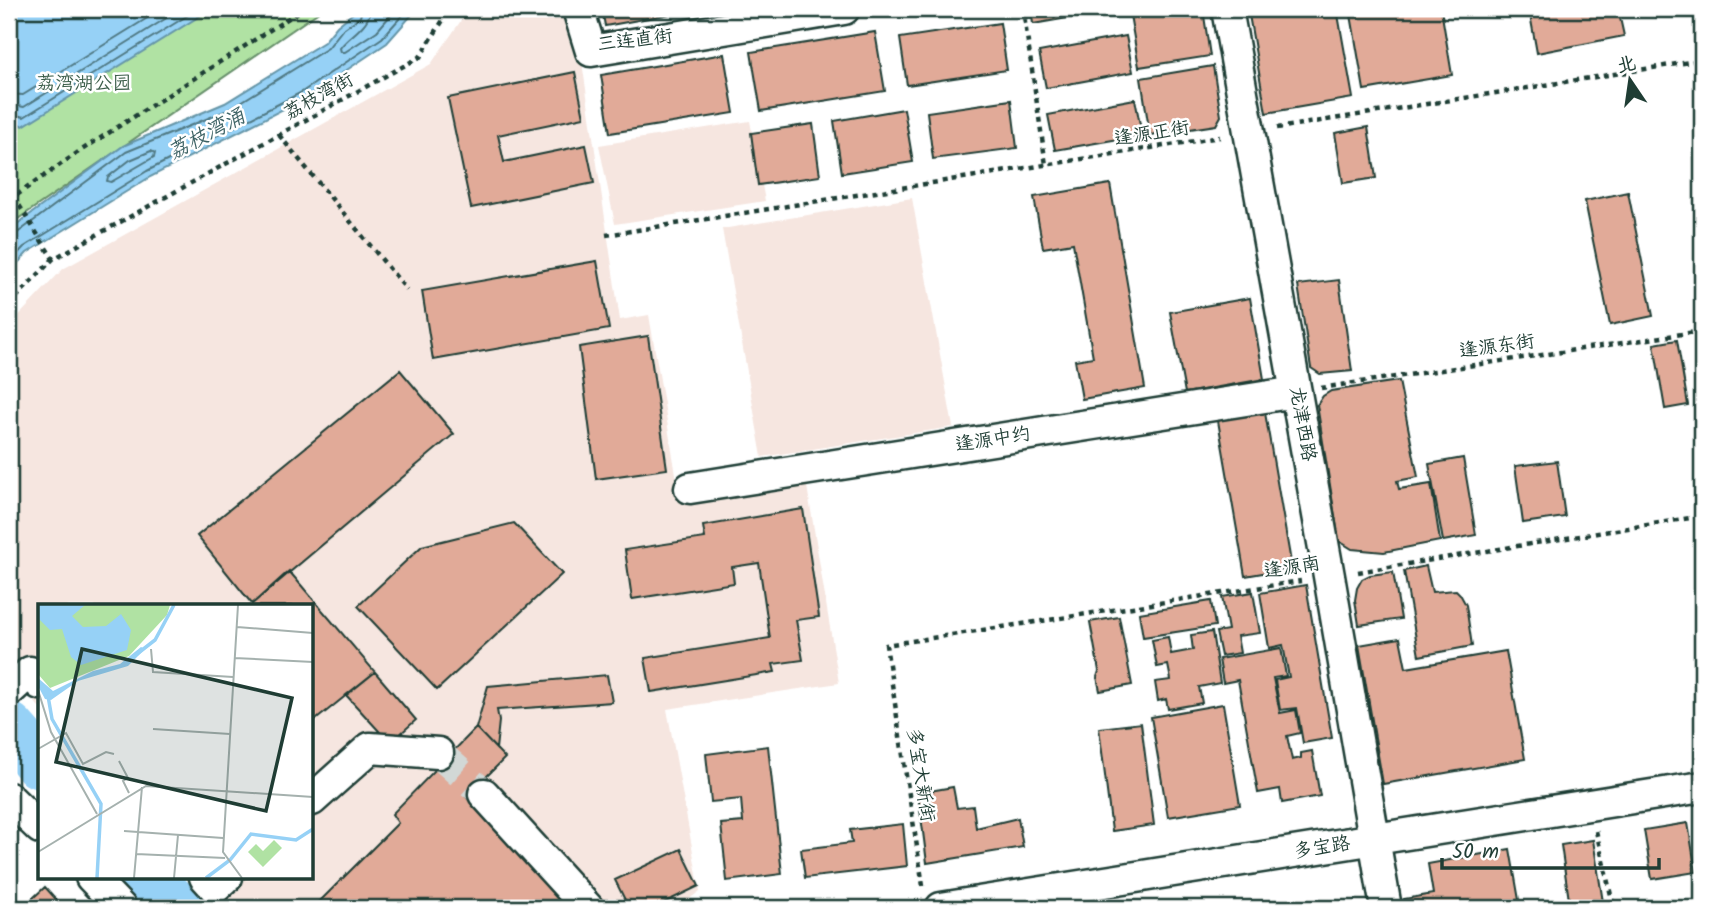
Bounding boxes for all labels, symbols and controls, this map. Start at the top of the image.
street label: 三连直街 [595,21,675,61]
north arrow [1596,46,1666,116]
text: 北 [1614,49,1639,82]
street label: 荔枝湾街 [278,65,360,129]
park label: 荔湾湖公园 [36,69,132,99]
water label: 荔枝湾涌 [162,100,253,169]
street label: 逢源正街 [1112,113,1192,155]
street label: 逢源东街 [1457,327,1537,367]
street label: 龙津西路 [1281,384,1323,464]
street label: 逢源中约 [953,419,1033,461]
street label: 逢源南 [1261,549,1323,587]
inset map [38,604,313,878]
street label: 多宝大新街 [898,726,942,824]
scale bar [1442,826,1658,870]
street label: 多宝路 [1291,829,1353,867]
text: 50 m [1452,836,1499,869]

